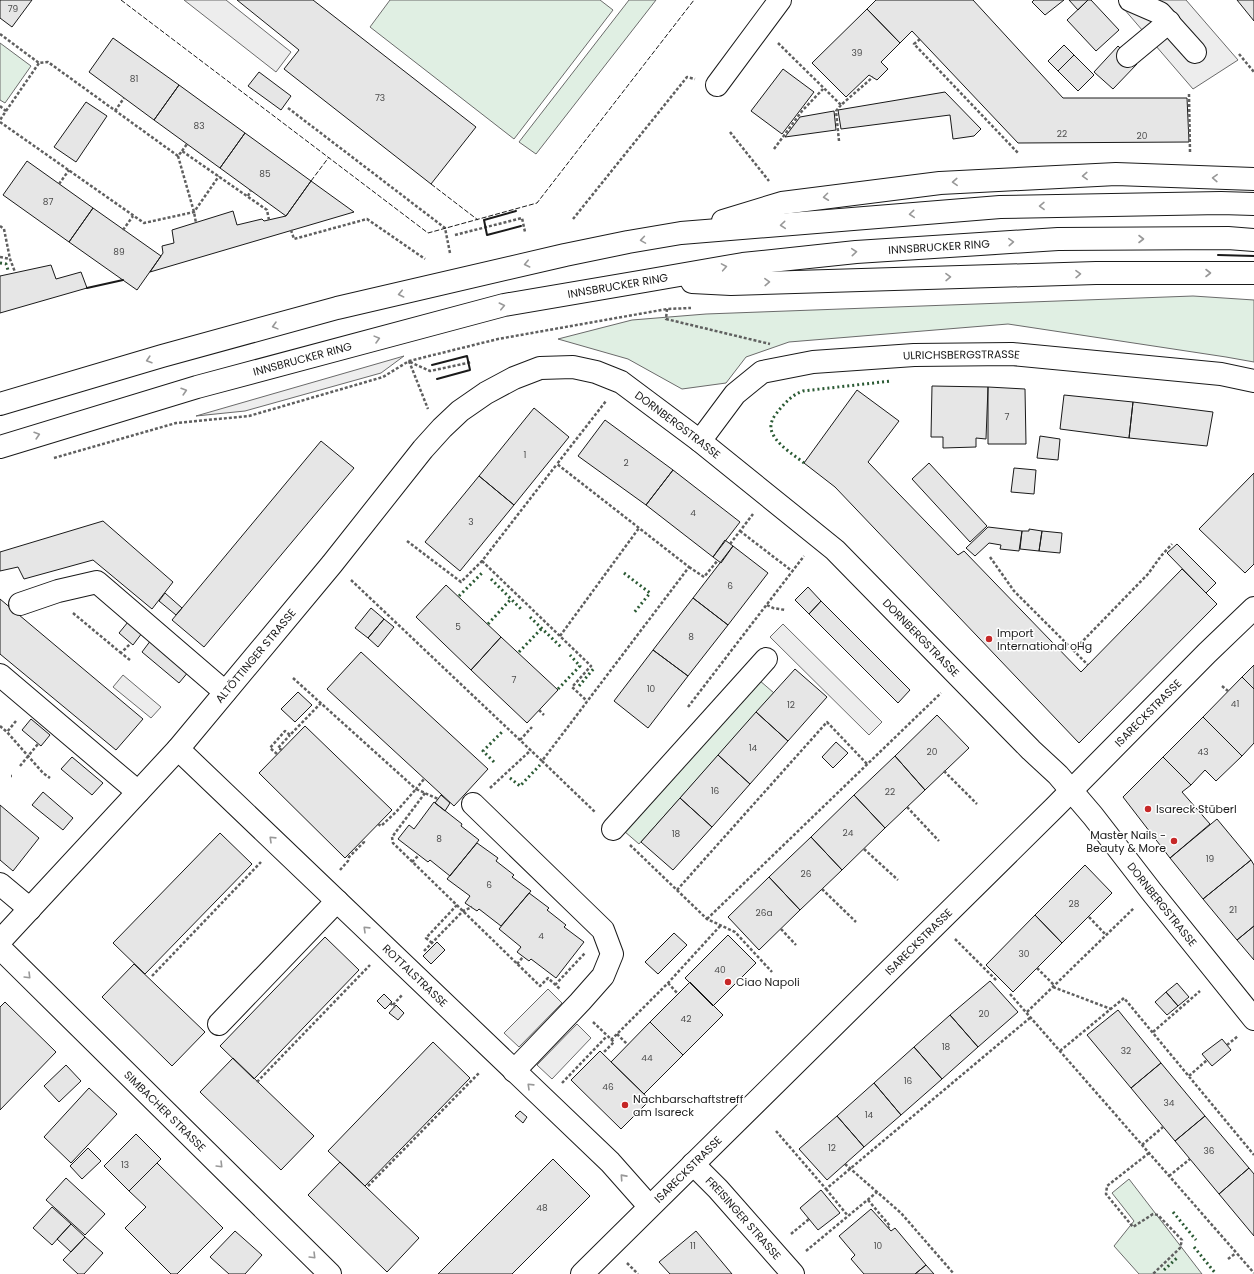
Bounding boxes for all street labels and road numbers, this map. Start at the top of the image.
street label: INNSBRUCKER RING [888,235,991,258]
street label: INNSBRUCKER RING [566,269,670,302]
street label: INNSBRUCKER RING [251,338,354,380]
street label: ULRICHSBERGSTRASSE [902,346,1021,364]
street label: DORNBERGSTRASSE [632,387,724,462]
street label: DORNBERGSTRASSE [879,595,963,680]
street label: ALTÖTTINGER STRASSE [212,605,299,706]
street label: ISARECKSTRASSE [1111,675,1185,750]
street label: DORNBERGSTRASSE [1124,859,1201,950]
street label: ISARECKSTRASSE [881,905,956,979]
street label: ROTTALSTRASSE [379,941,451,1011]
street label: SIMBACHER STRASSE [121,1067,210,1155]
street label: ISARECKSTRASSE [651,1132,725,1206]
street label: FREISINGER STRASSE [702,1173,785,1263]

